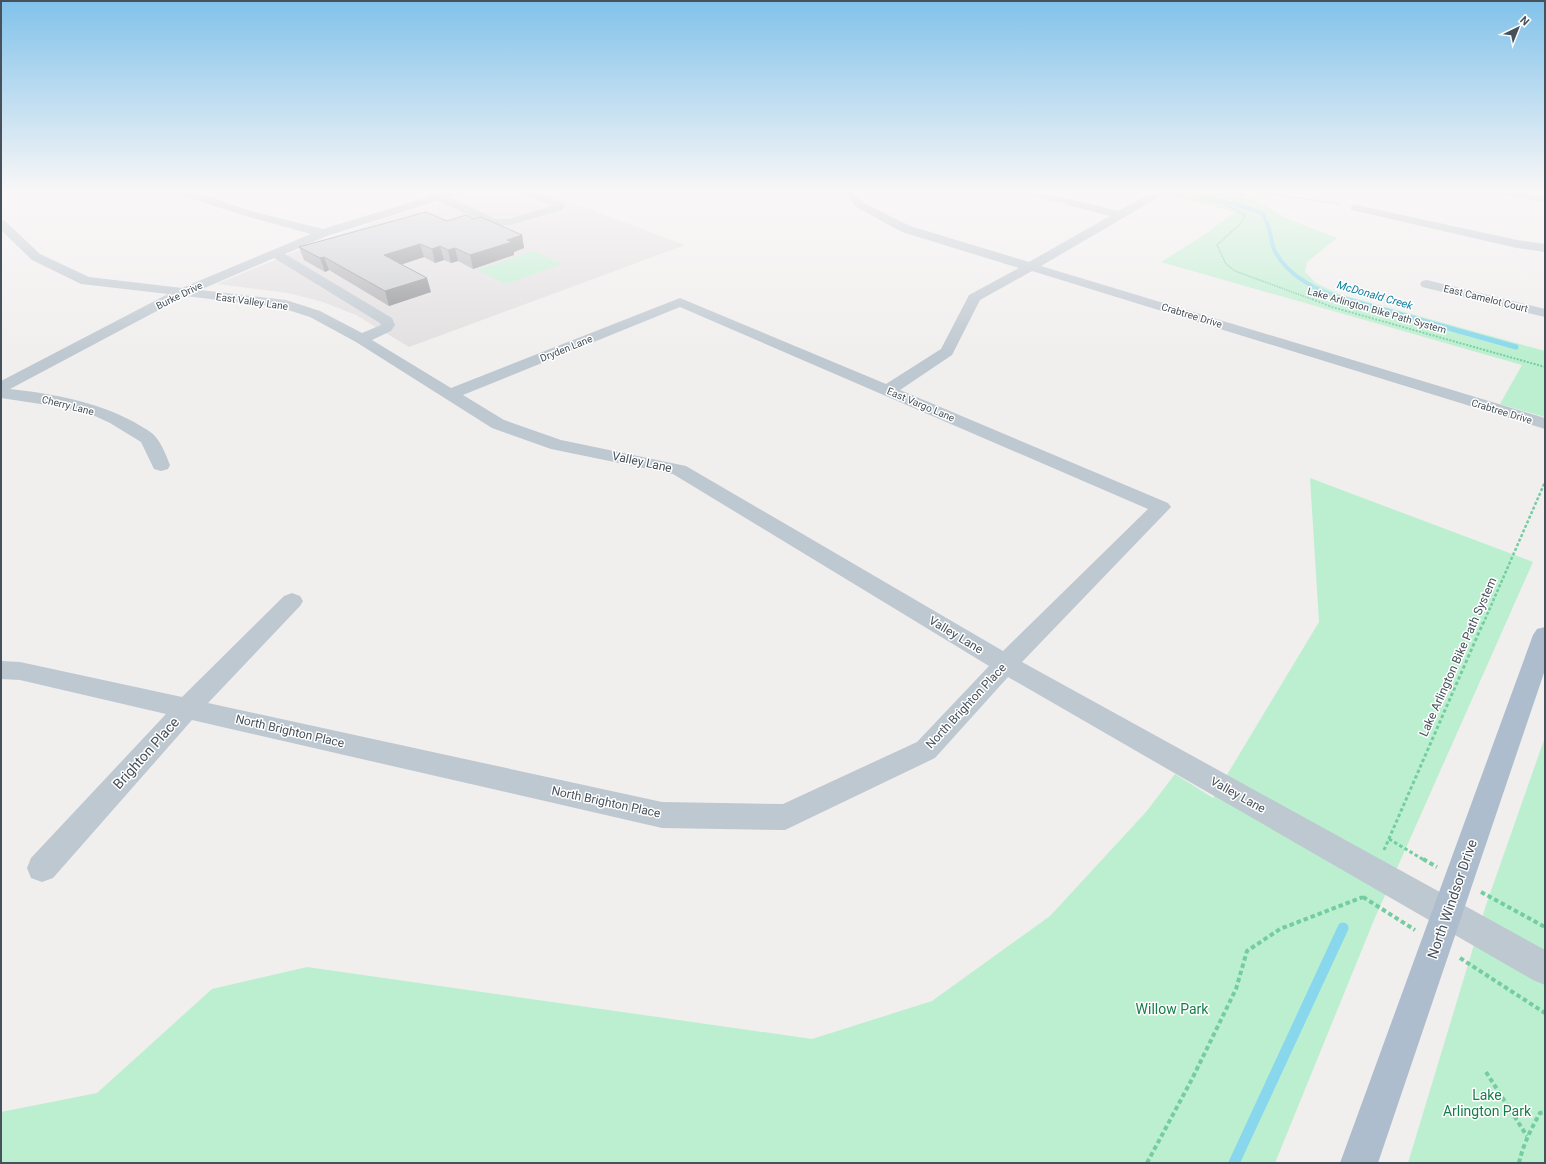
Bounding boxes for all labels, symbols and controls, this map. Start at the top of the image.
north arrow [1498,8,1538,48]
text: N [1517,14,1532,29]
water label: McDonald Creek [1335,278,1415,313]
street label: Burke Drive [154,279,204,311]
street label: East Camelot Court [1443,283,1529,314]
street label: Lake Arlington Bike Path System [1306,285,1448,336]
street label: East Valley Lane [215,291,289,312]
street label: Crabtree Drive [1160,301,1224,330]
street label: Dryden Lane [538,333,594,364]
street label: East Vargo Lane [885,385,956,424]
street label: Cherry Lane [41,394,95,417]
street label: Crabtree Drive [1470,397,1534,426]
street label: Valley Lane [611,449,673,475]
street label: Lake Arlington Bike Path System [1416,575,1500,739]
street label: Valley Lane [926,613,986,657]
street label: North Brighton Place [923,661,1009,751]
street label: North Brighton Place [234,712,346,750]
street label: Brighton Place [110,714,182,792]
street label: Valley Lane [1208,774,1268,816]
street label: North Brighton Place [550,784,662,820]
street label: North Windsor Drive [1424,837,1480,961]
park label: Willow Park [1136,1001,1209,1017]
park label: Lake Arlington Park [1443,1087,1532,1119]

